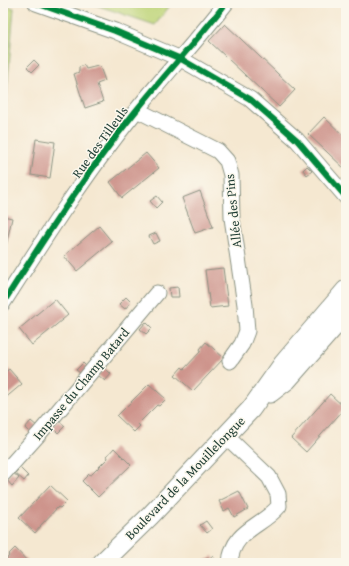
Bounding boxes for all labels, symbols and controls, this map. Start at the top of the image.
street label: Rue des Tilleuls [67,102,133,182]
street label: Allée des Pins [220,173,246,249]
street label: Impasse du Champ Batard [28,324,134,444]
street label: Boulevard de la Mouillelongue [121,412,249,544]

